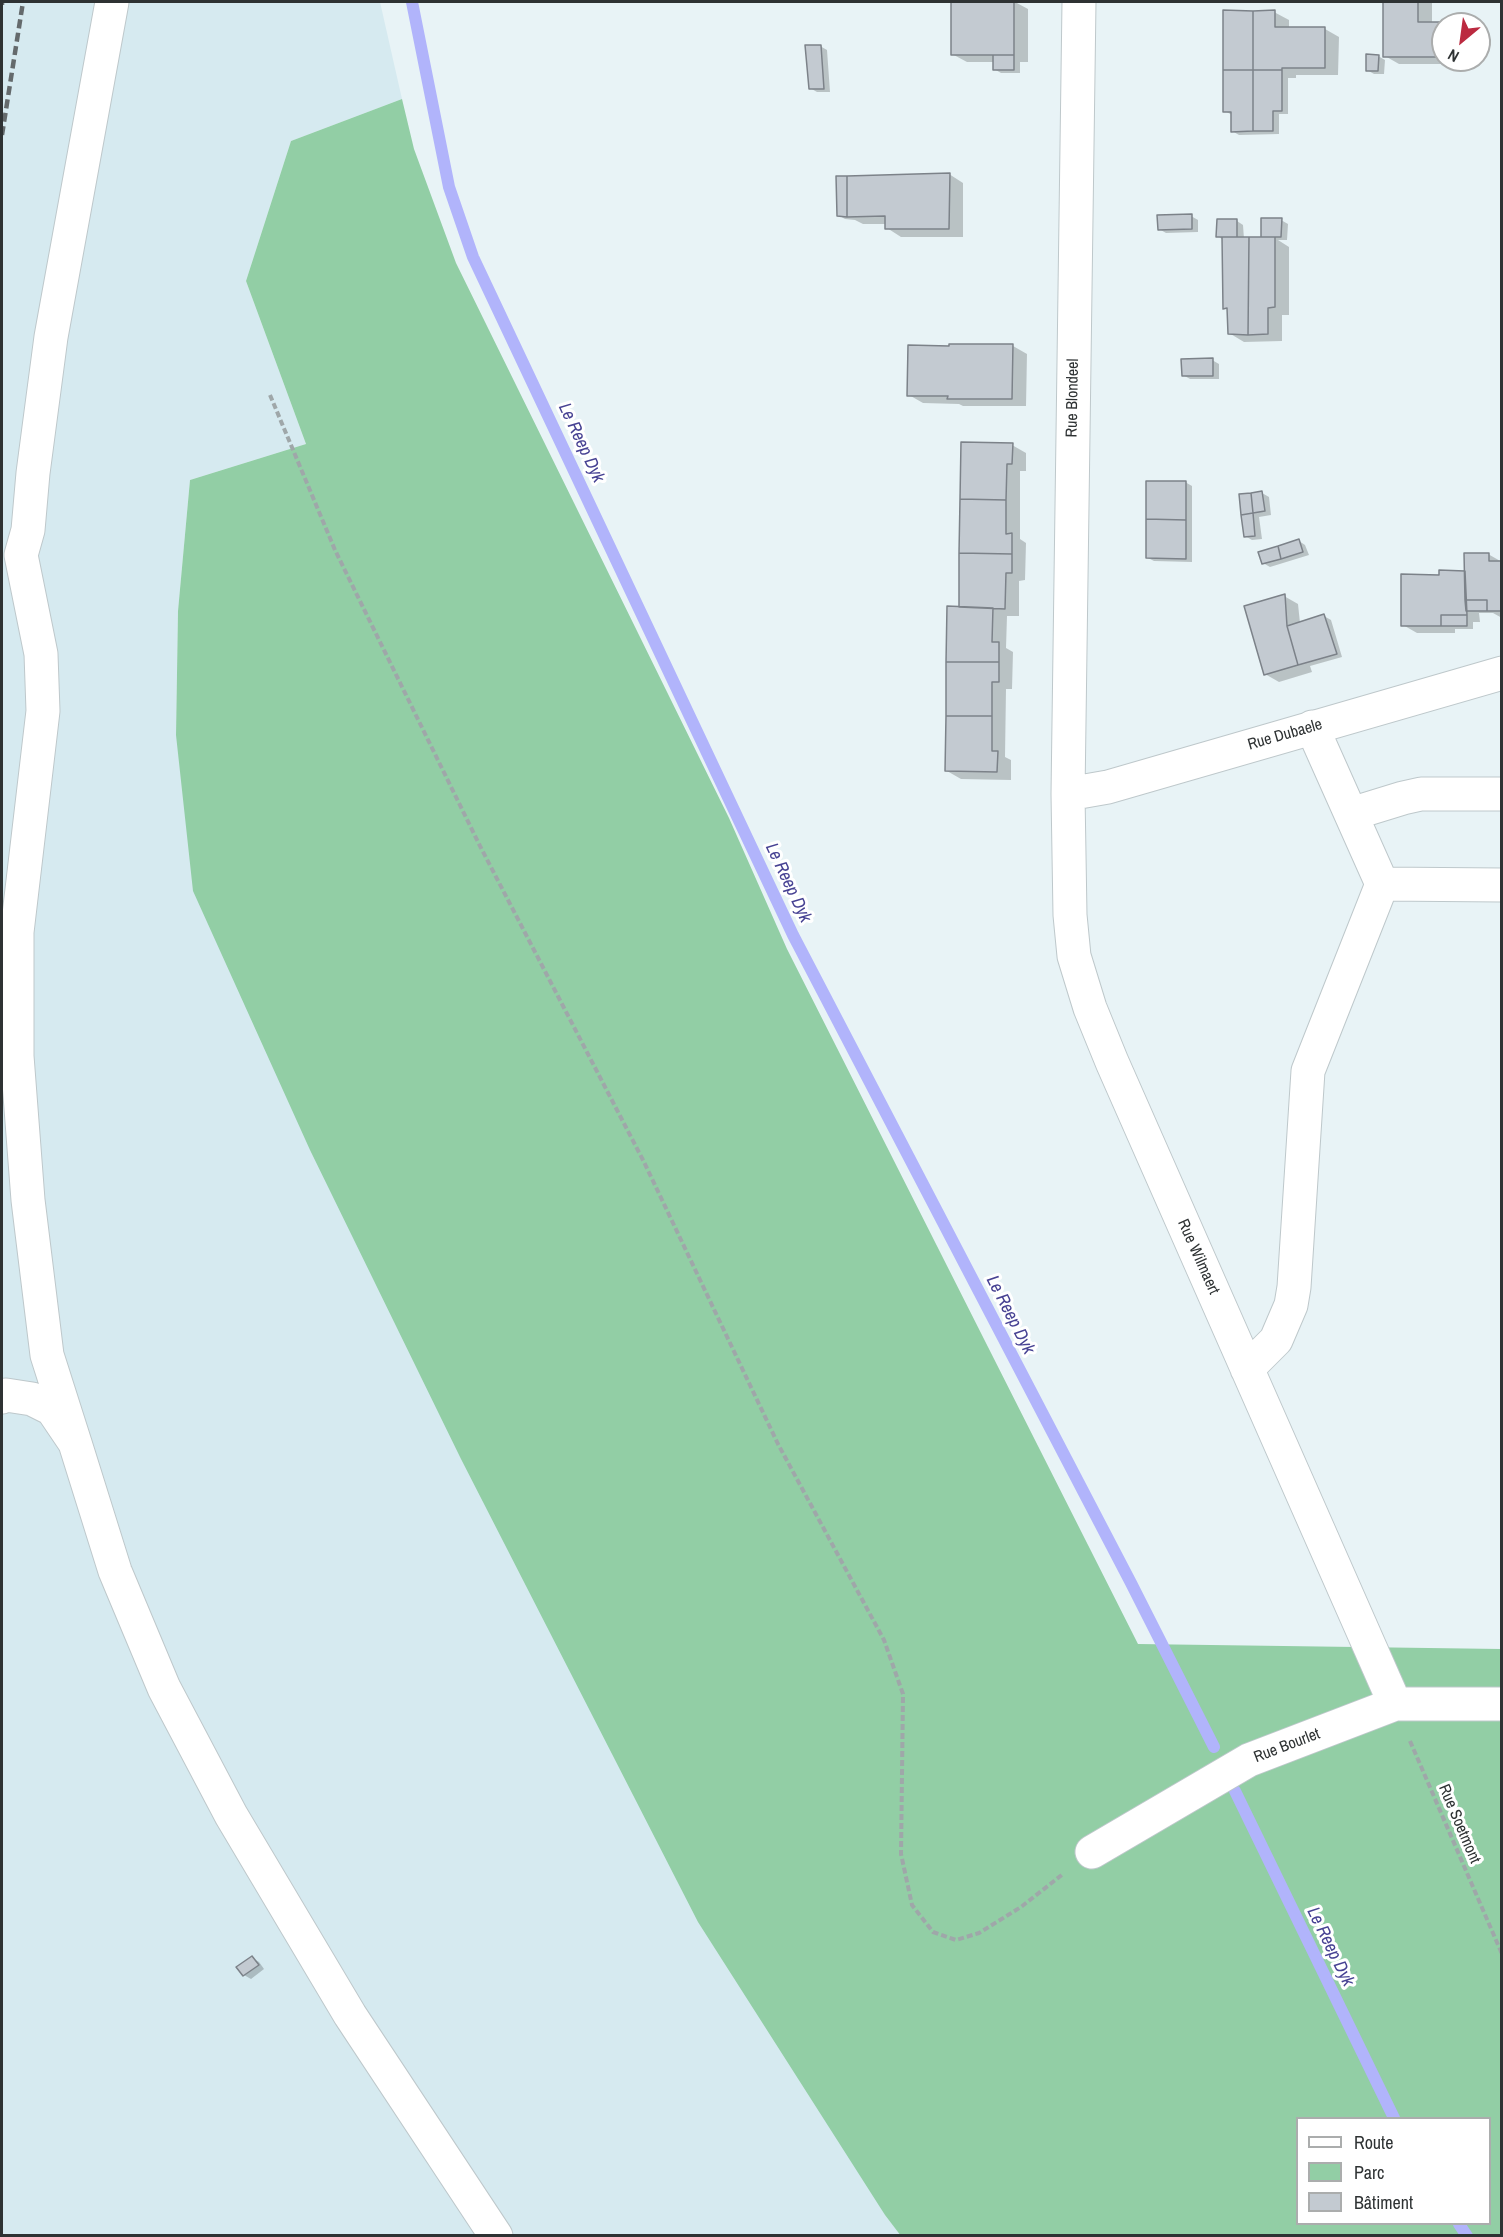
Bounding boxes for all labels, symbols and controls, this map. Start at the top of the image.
north arrow [1431,12,1491,72]
text: N [1444,44,1463,68]
street label: Rue Blondeel [1063,358,1083,438]
water label: Le Reep Dyk [553,400,609,486]
street label: Rue Dubaele [1246,715,1324,755]
water label: Le Reep Dyk [760,840,816,926]
street label: Rue Wilmaert [1173,1216,1223,1298]
water label: Le Reep Dyk [981,1272,1039,1358]
street label: Rue Bourlet [1251,1725,1323,1767]
street label: Rue Soetmont [1434,1782,1484,1866]
water label: Le Reep Dyk [1302,1904,1358,1990]
legend [1296,2117,1491,2225]
text: Route [1354,2130,1393,2155]
text: Parc [1354,2160,1384,2185]
text: Bâtiment [1354,2190,1413,2215]

